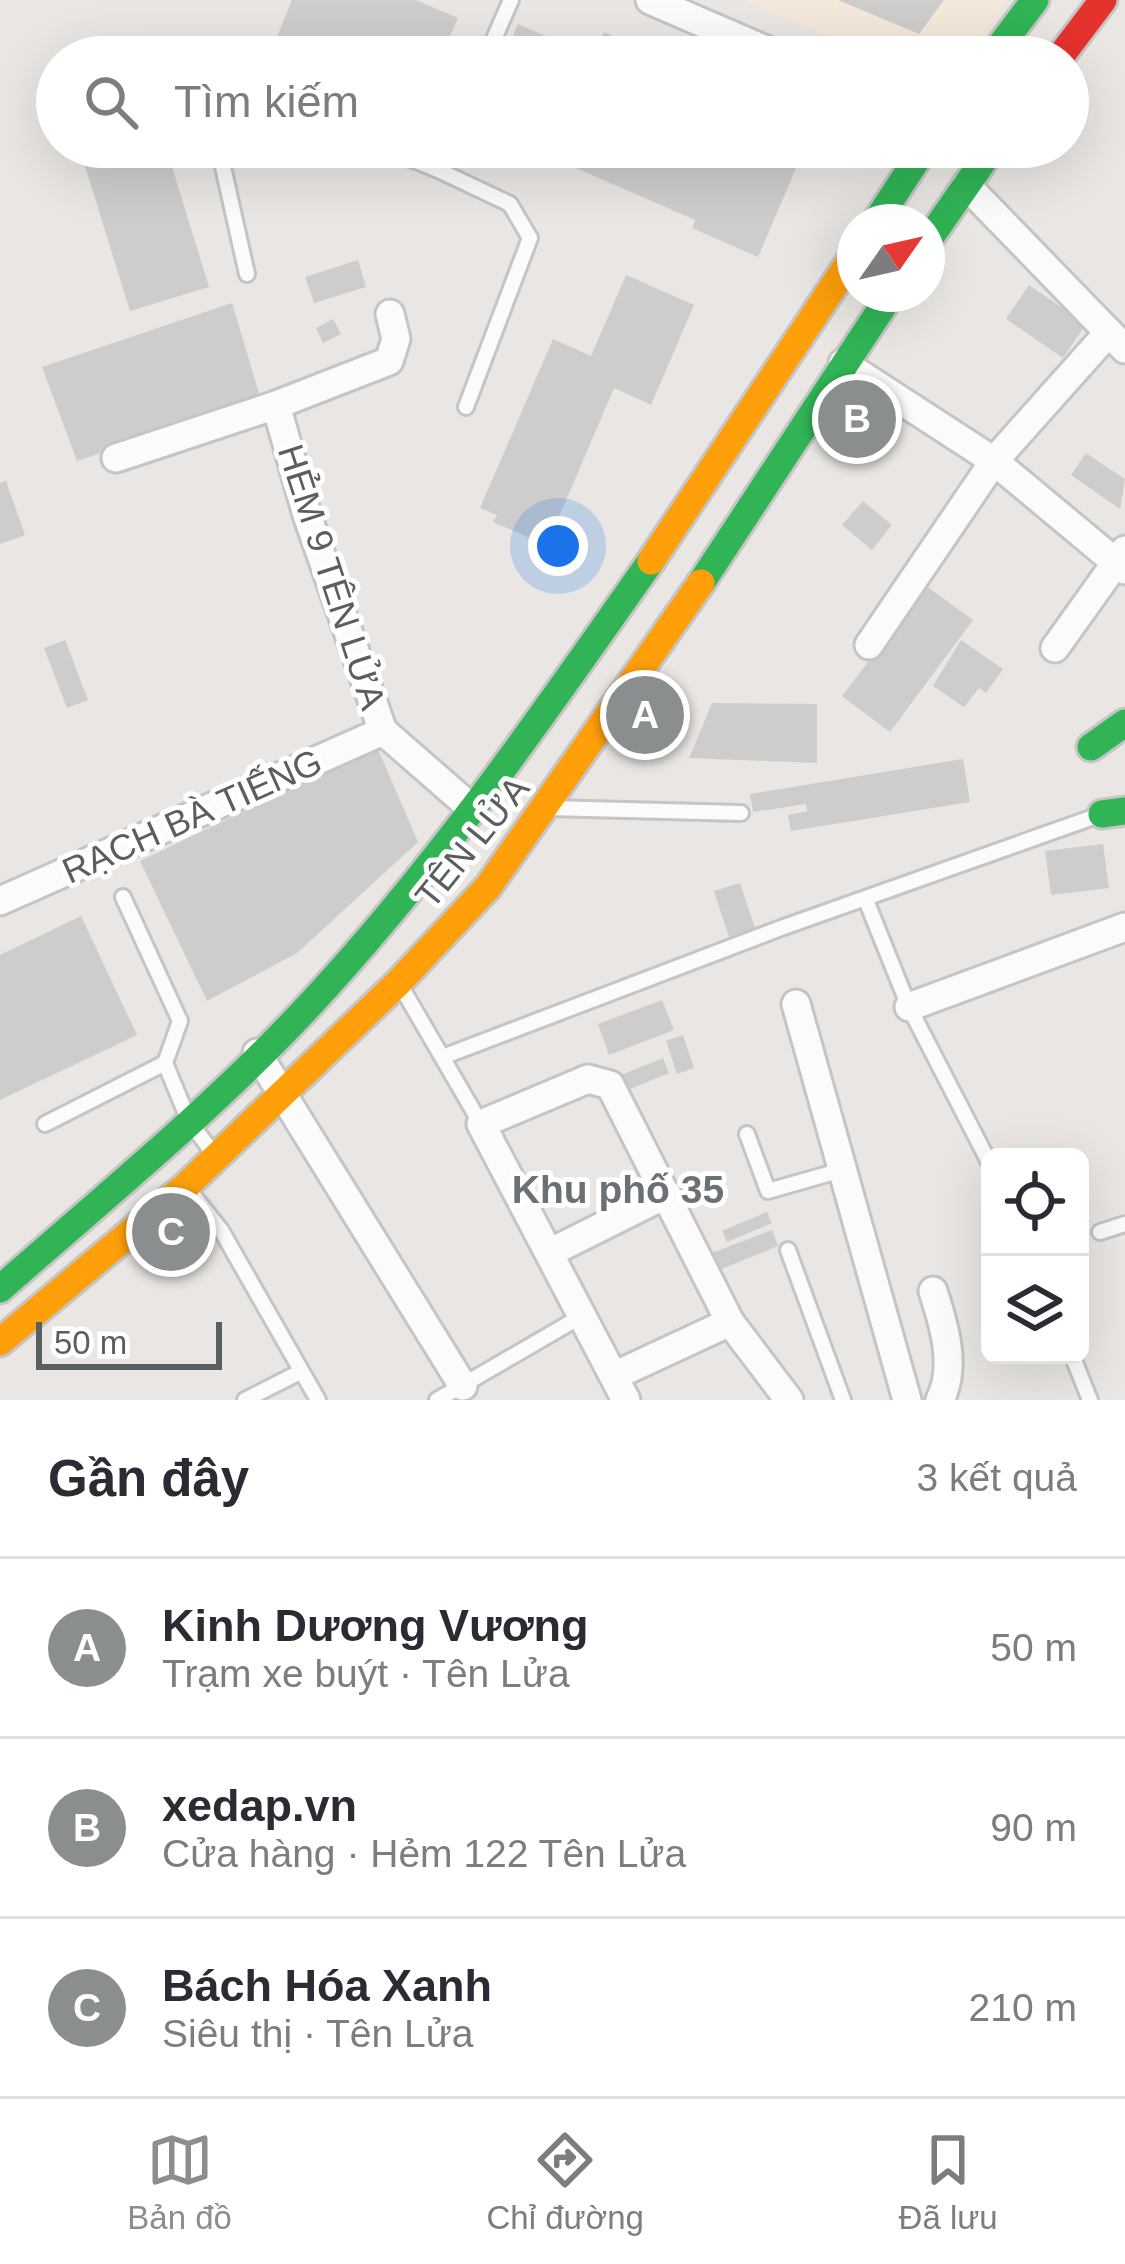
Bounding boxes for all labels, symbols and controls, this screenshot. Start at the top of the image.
search box [36,36,1089,168]
icon: search [78,69,144,135]
text: Tìm kiếm [174,76,359,127]
north arrow [837,204,945,312]
pin: B [818,374,896,464]
street label: HẺM 9 TÊN LỬA [270,439,395,715]
your location [528,516,588,576]
pin: A [606,670,684,760]
street label: RẠCH BÀ TIẾNG [56,740,328,892]
street label: TÊN LỬA [406,768,537,916]
map controls [981,1148,1089,1364]
button: locate [981,1148,1089,1256]
district label: Khu phố 35 [512,1168,724,1211]
pin: C [132,1187,210,1277]
button: layers [981,1256,1089,1364]
scale bar [36,1316,222,1369]
text: 50 m [54,1324,127,1361]
text: Gần đây [48,1450,249,1507]
text: 3 kết quả [917,1456,1077,1499]
text: Kinh Dương Vương [162,1600,589,1651]
text: A [73,1626,101,1669]
text: 50 m [990,1626,1077,1669]
text: Trạm xe buýt · Tên Lửa [162,1652,570,1695]
text: xedap.vn [162,1780,357,1831]
text: B [73,1806,101,1849]
text: 90 m [990,1806,1077,1849]
text: Cửa hàng · Hẻm 122 Tên Lửa [162,1832,686,1875]
text: Bách Hóa Xanh [162,1960,492,2011]
text: C [73,1986,101,2029]
text: 210 m [969,1986,1077,2029]
text: Siêu thị · Tên Lửa [162,2012,474,2055]
tab: Bản đồ [127,2127,232,2237]
tab: Chỉ đường [486,2127,644,2237]
tab: Đã lưu [899,2127,998,2237]

